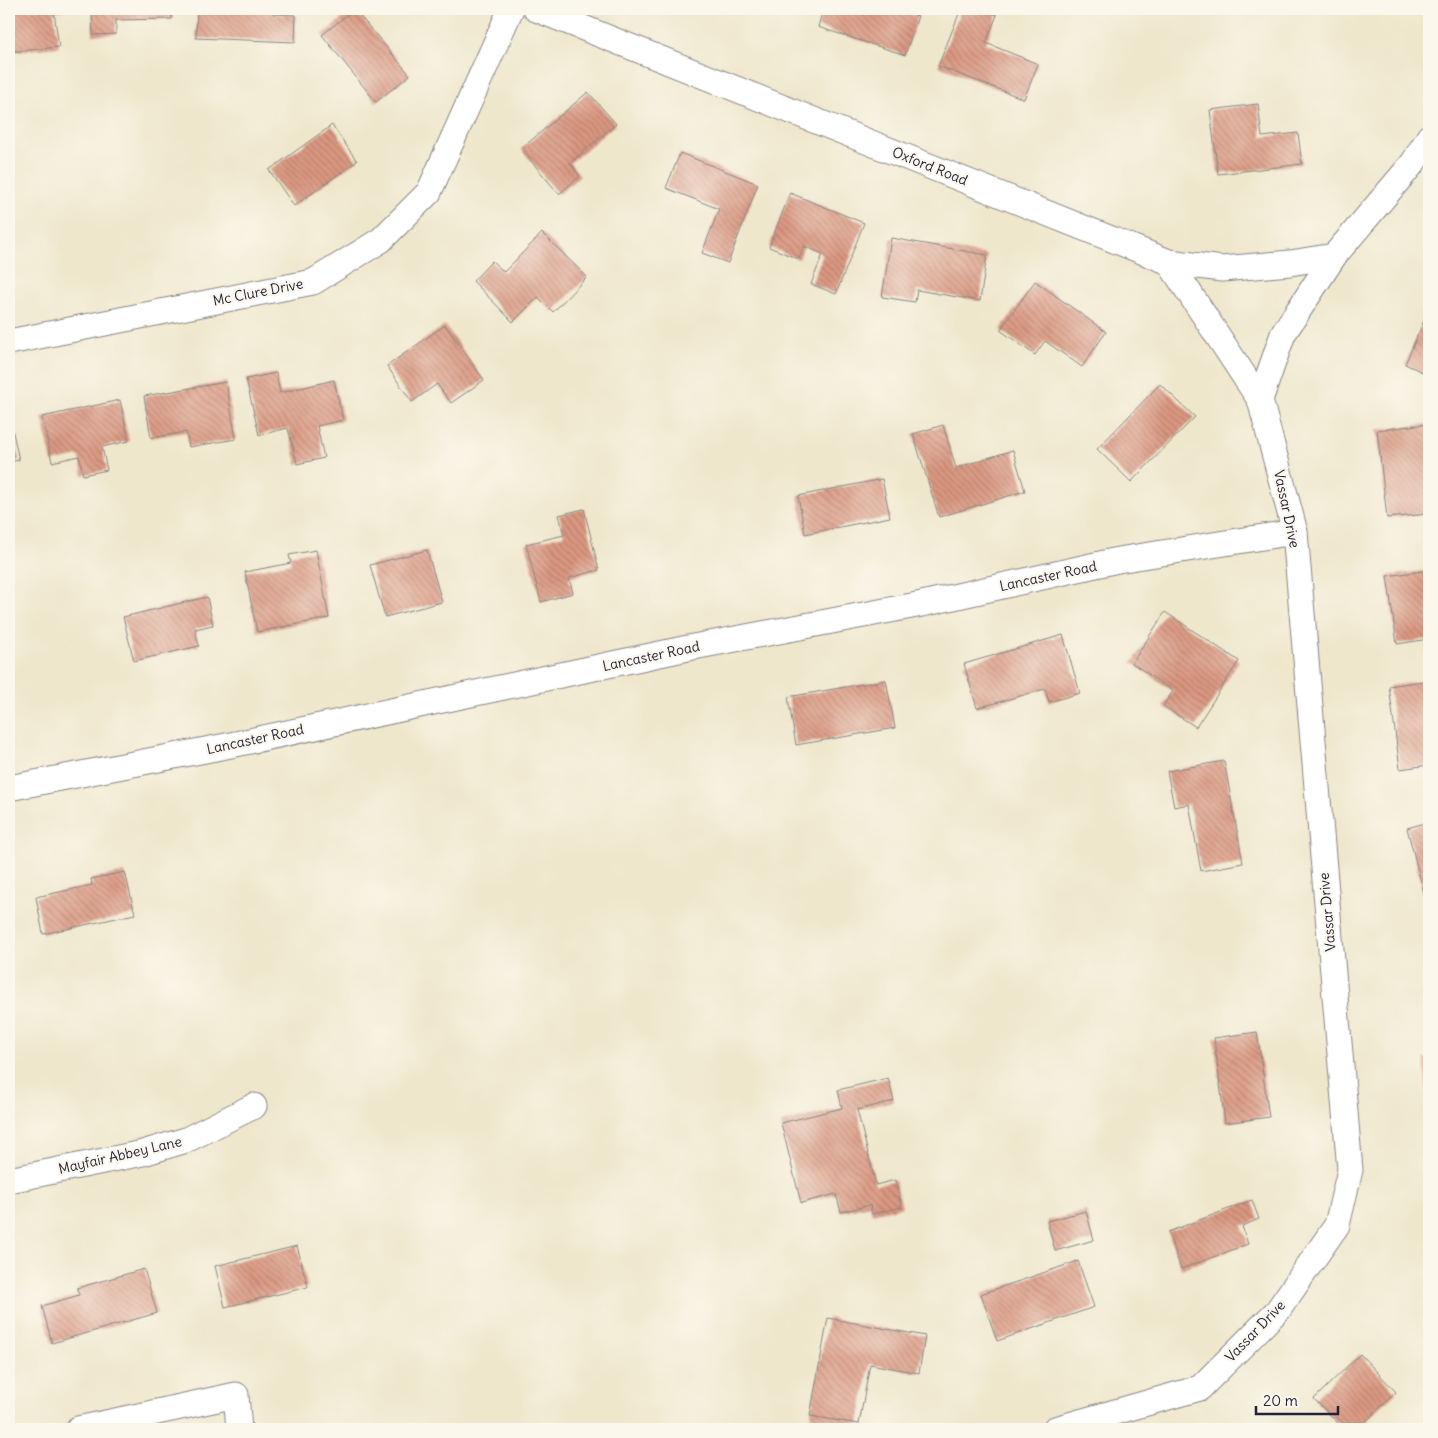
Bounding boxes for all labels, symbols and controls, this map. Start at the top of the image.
street label: Oxford Road [890,143,970,189]
street label: Mc Clure Drive [211,274,305,310]
street label: Vassar Drive [1270,468,1304,550]
street label: Lancaster Road [998,557,1098,595]
street label: Lancaster Road [601,637,701,675]
street label: Lancaster Road [205,720,305,758]
street label: Vassar Drive [1315,872,1339,952]
street label: Mayfair Abbey Lane [57,1132,183,1178]
street label: Vassar Drive [1221,1296,1289,1366]
scale bar [1256,1383,1338,1415]
text: 20 m [1263,1391,1298,1410]

